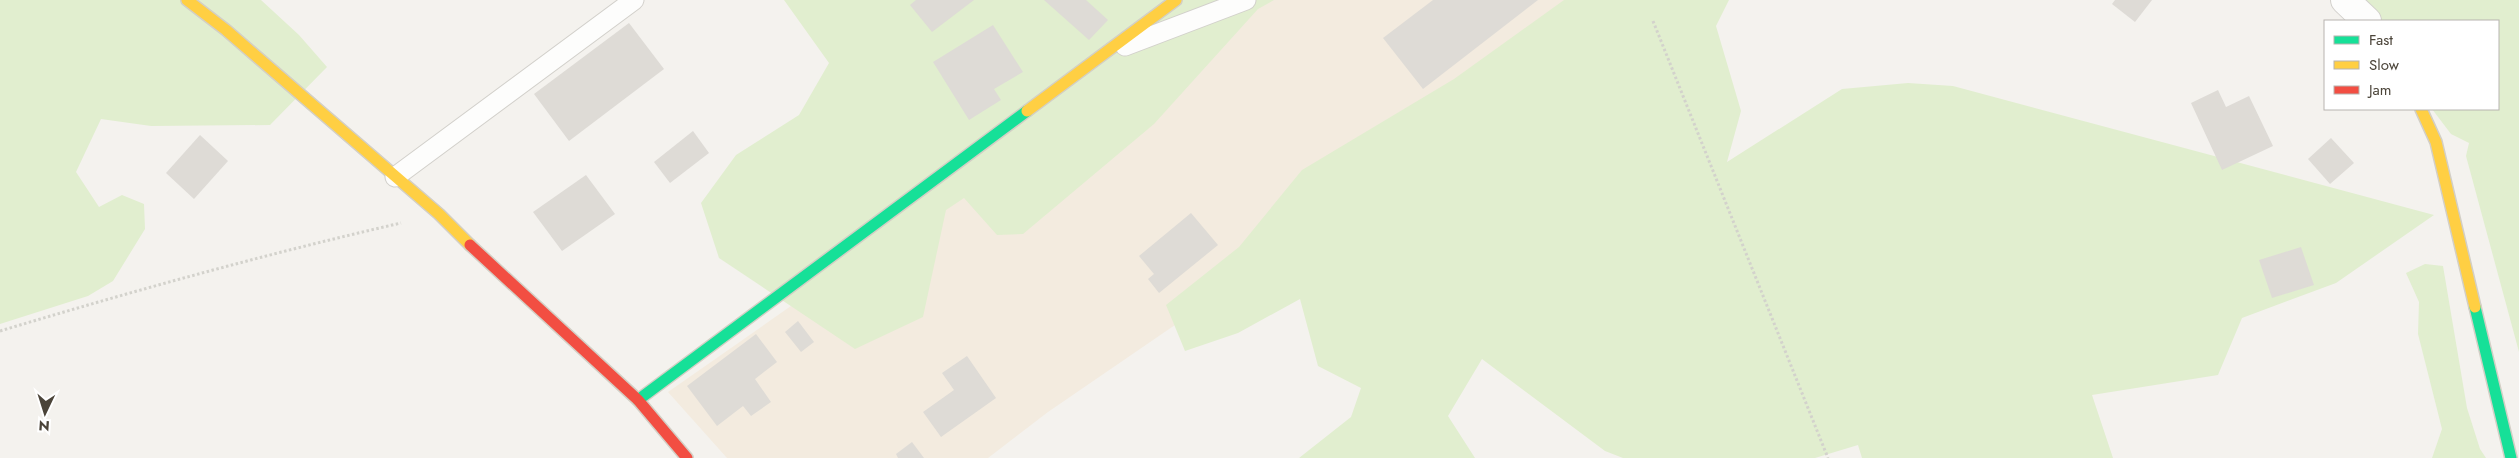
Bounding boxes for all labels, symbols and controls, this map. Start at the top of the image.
legend [2324,20,2499,110]
text: Fast [2369,29,2393,51]
text: Slow [2369,54,2400,76]
text: Jam [2367,79,2392,101]
north arrow [20,388,70,438]
text: N [38,416,50,436]

